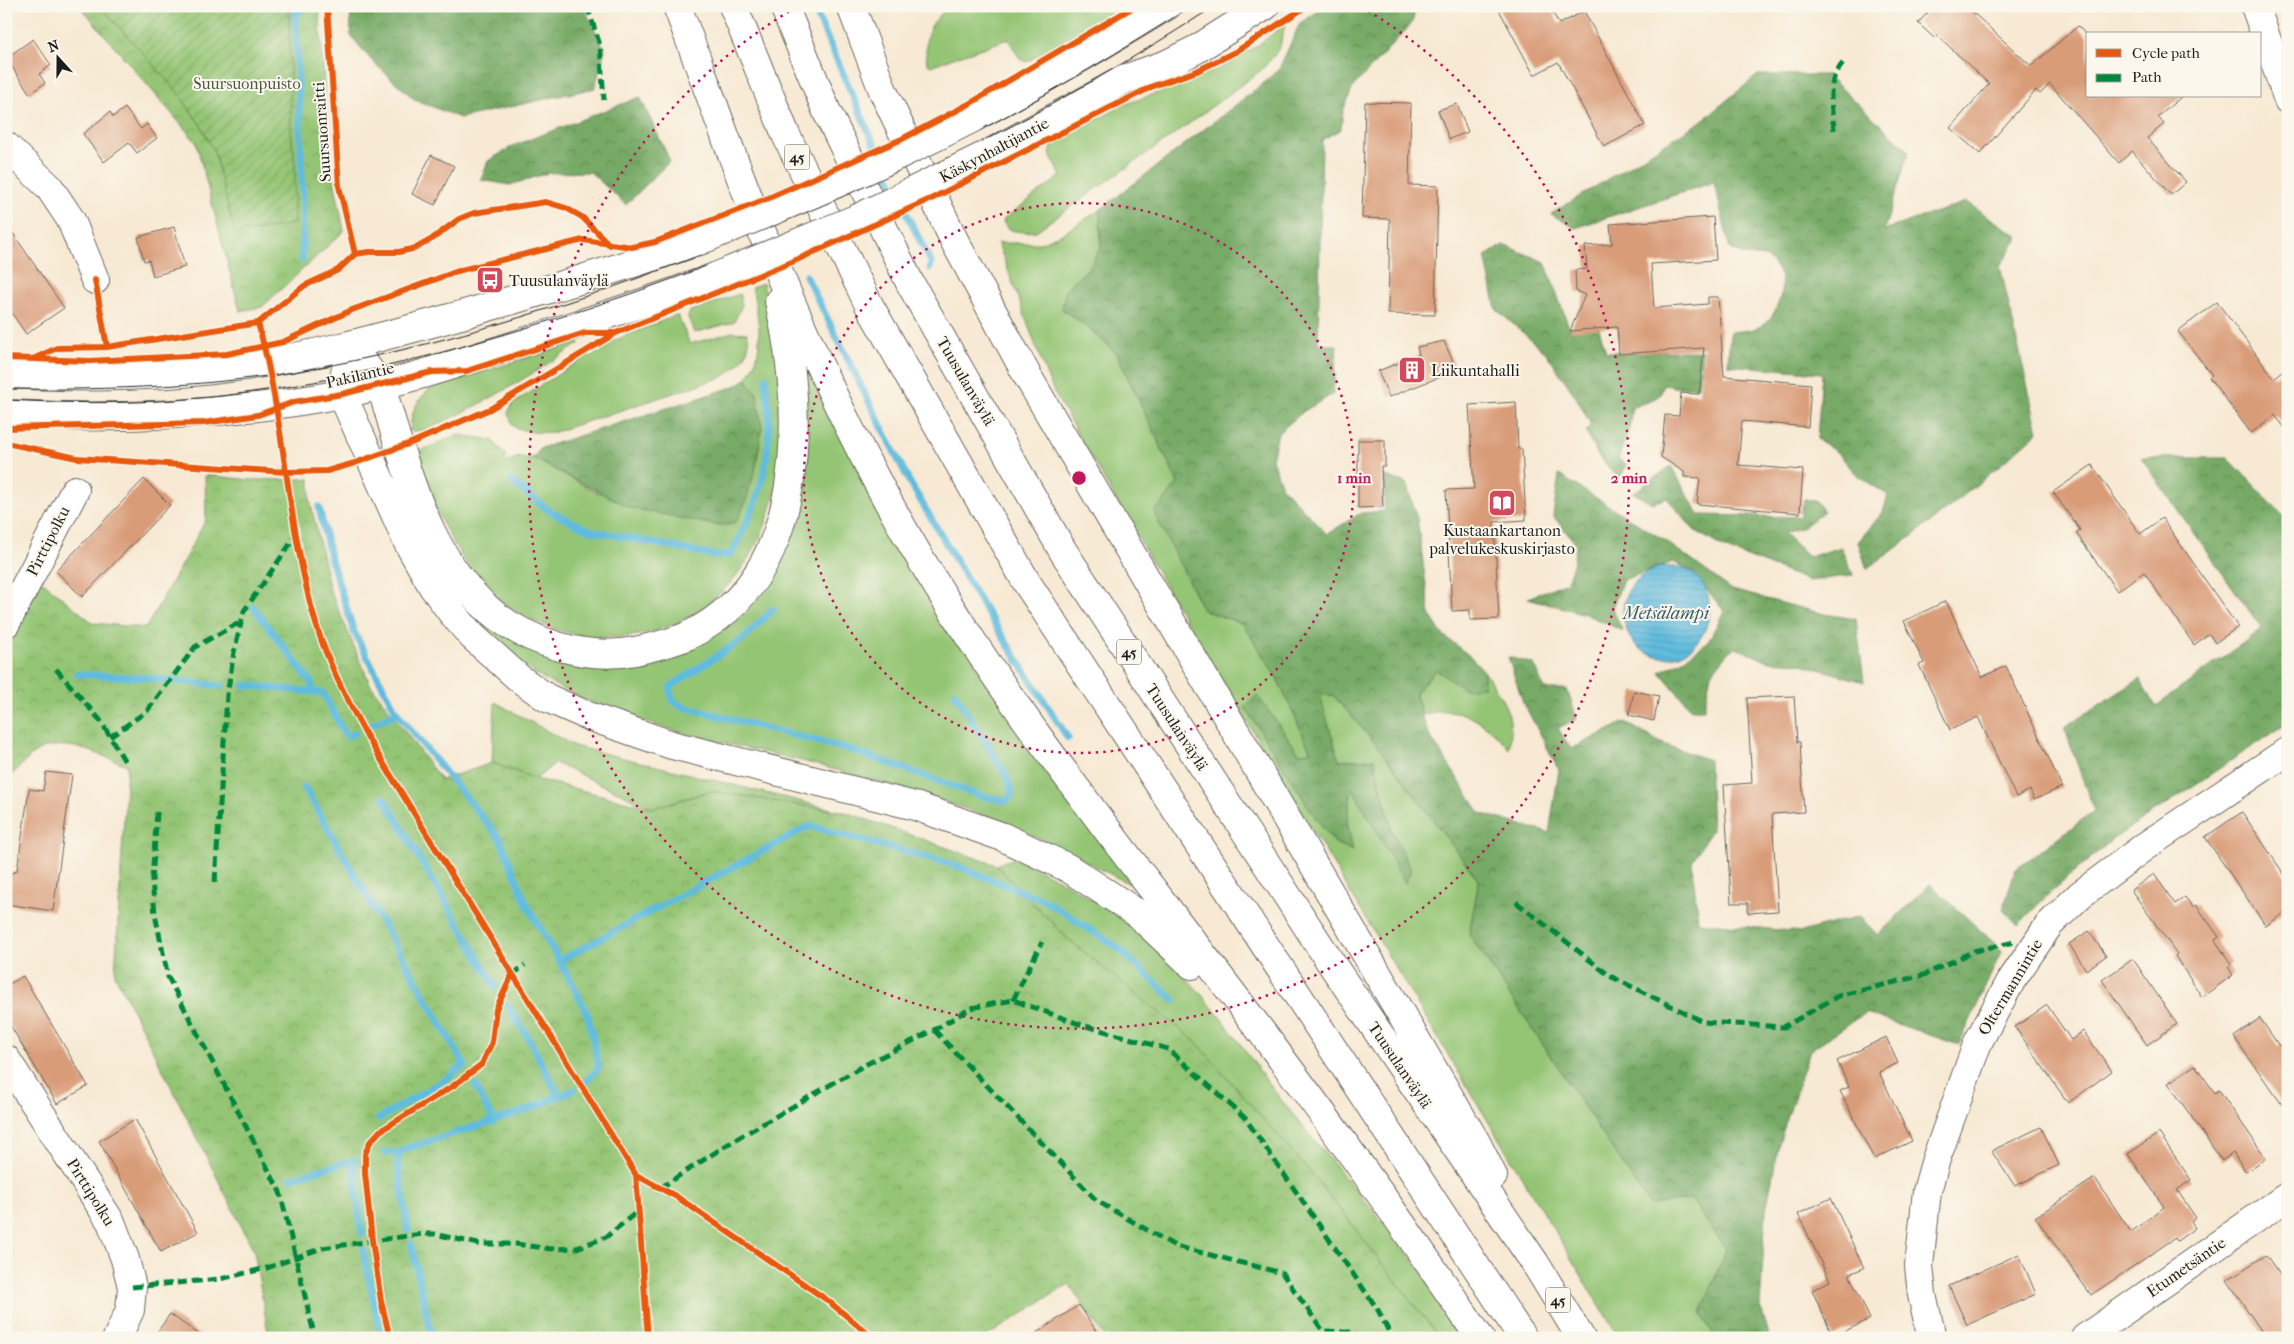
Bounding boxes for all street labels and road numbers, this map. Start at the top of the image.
street label: Suursuonraitti [309,81,335,183]
street label: Käskynhaltijantie [936,113,1052,187]
road number: 45 [784,144,810,170]
street label: Tuusulanväylä [933,333,999,429]
street label: Pakilantie [324,358,396,392]
street label: Pirttipolku [22,503,74,579]
road number: 45 [1116,640,1142,664]
street label: Tuusulanväylä [1142,680,1212,774]
street label: Oltermannintie [1974,935,2046,1039]
street label: Tuusulanväylä [1364,1018,1436,1112]
street label: Pirttipolku [63,1155,119,1229]
street label: Etumetsäntie [2143,1233,2229,1301]
road number: 45 [1546,1288,1570,1312]

